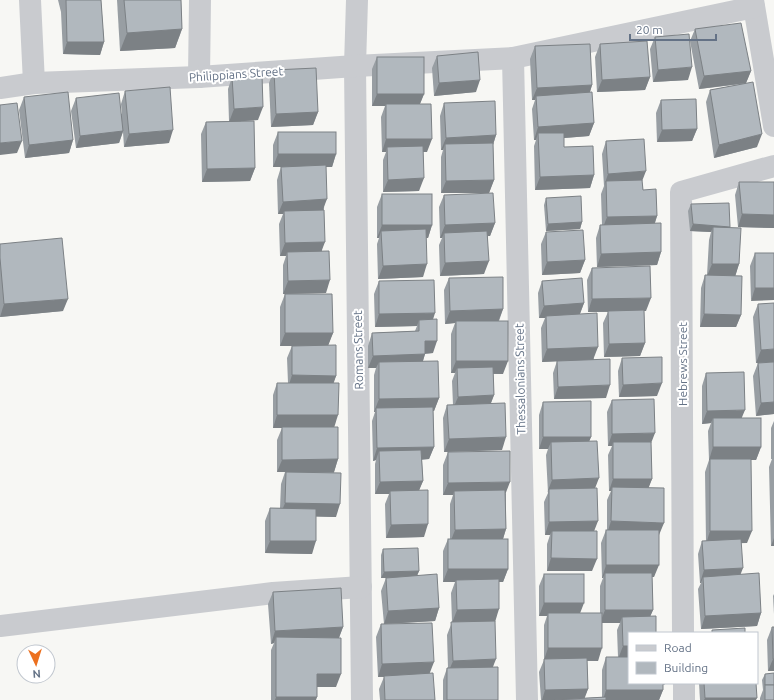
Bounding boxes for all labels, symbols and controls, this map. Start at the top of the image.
scale bar [630,16,716,42]
text: 20 m [636,23,663,36]
street label: Philippians Street [188,64,284,84]
street label: Romans Street [351,310,365,390]
street label: Hebrews Street [676,322,689,406]
street label: Thessalonians Street [513,323,527,435]
legend [628,632,758,684]
text: Road [664,641,692,654]
north arrow [16,644,56,684]
text: Building [664,661,708,674]
text: N [32,668,41,680]

